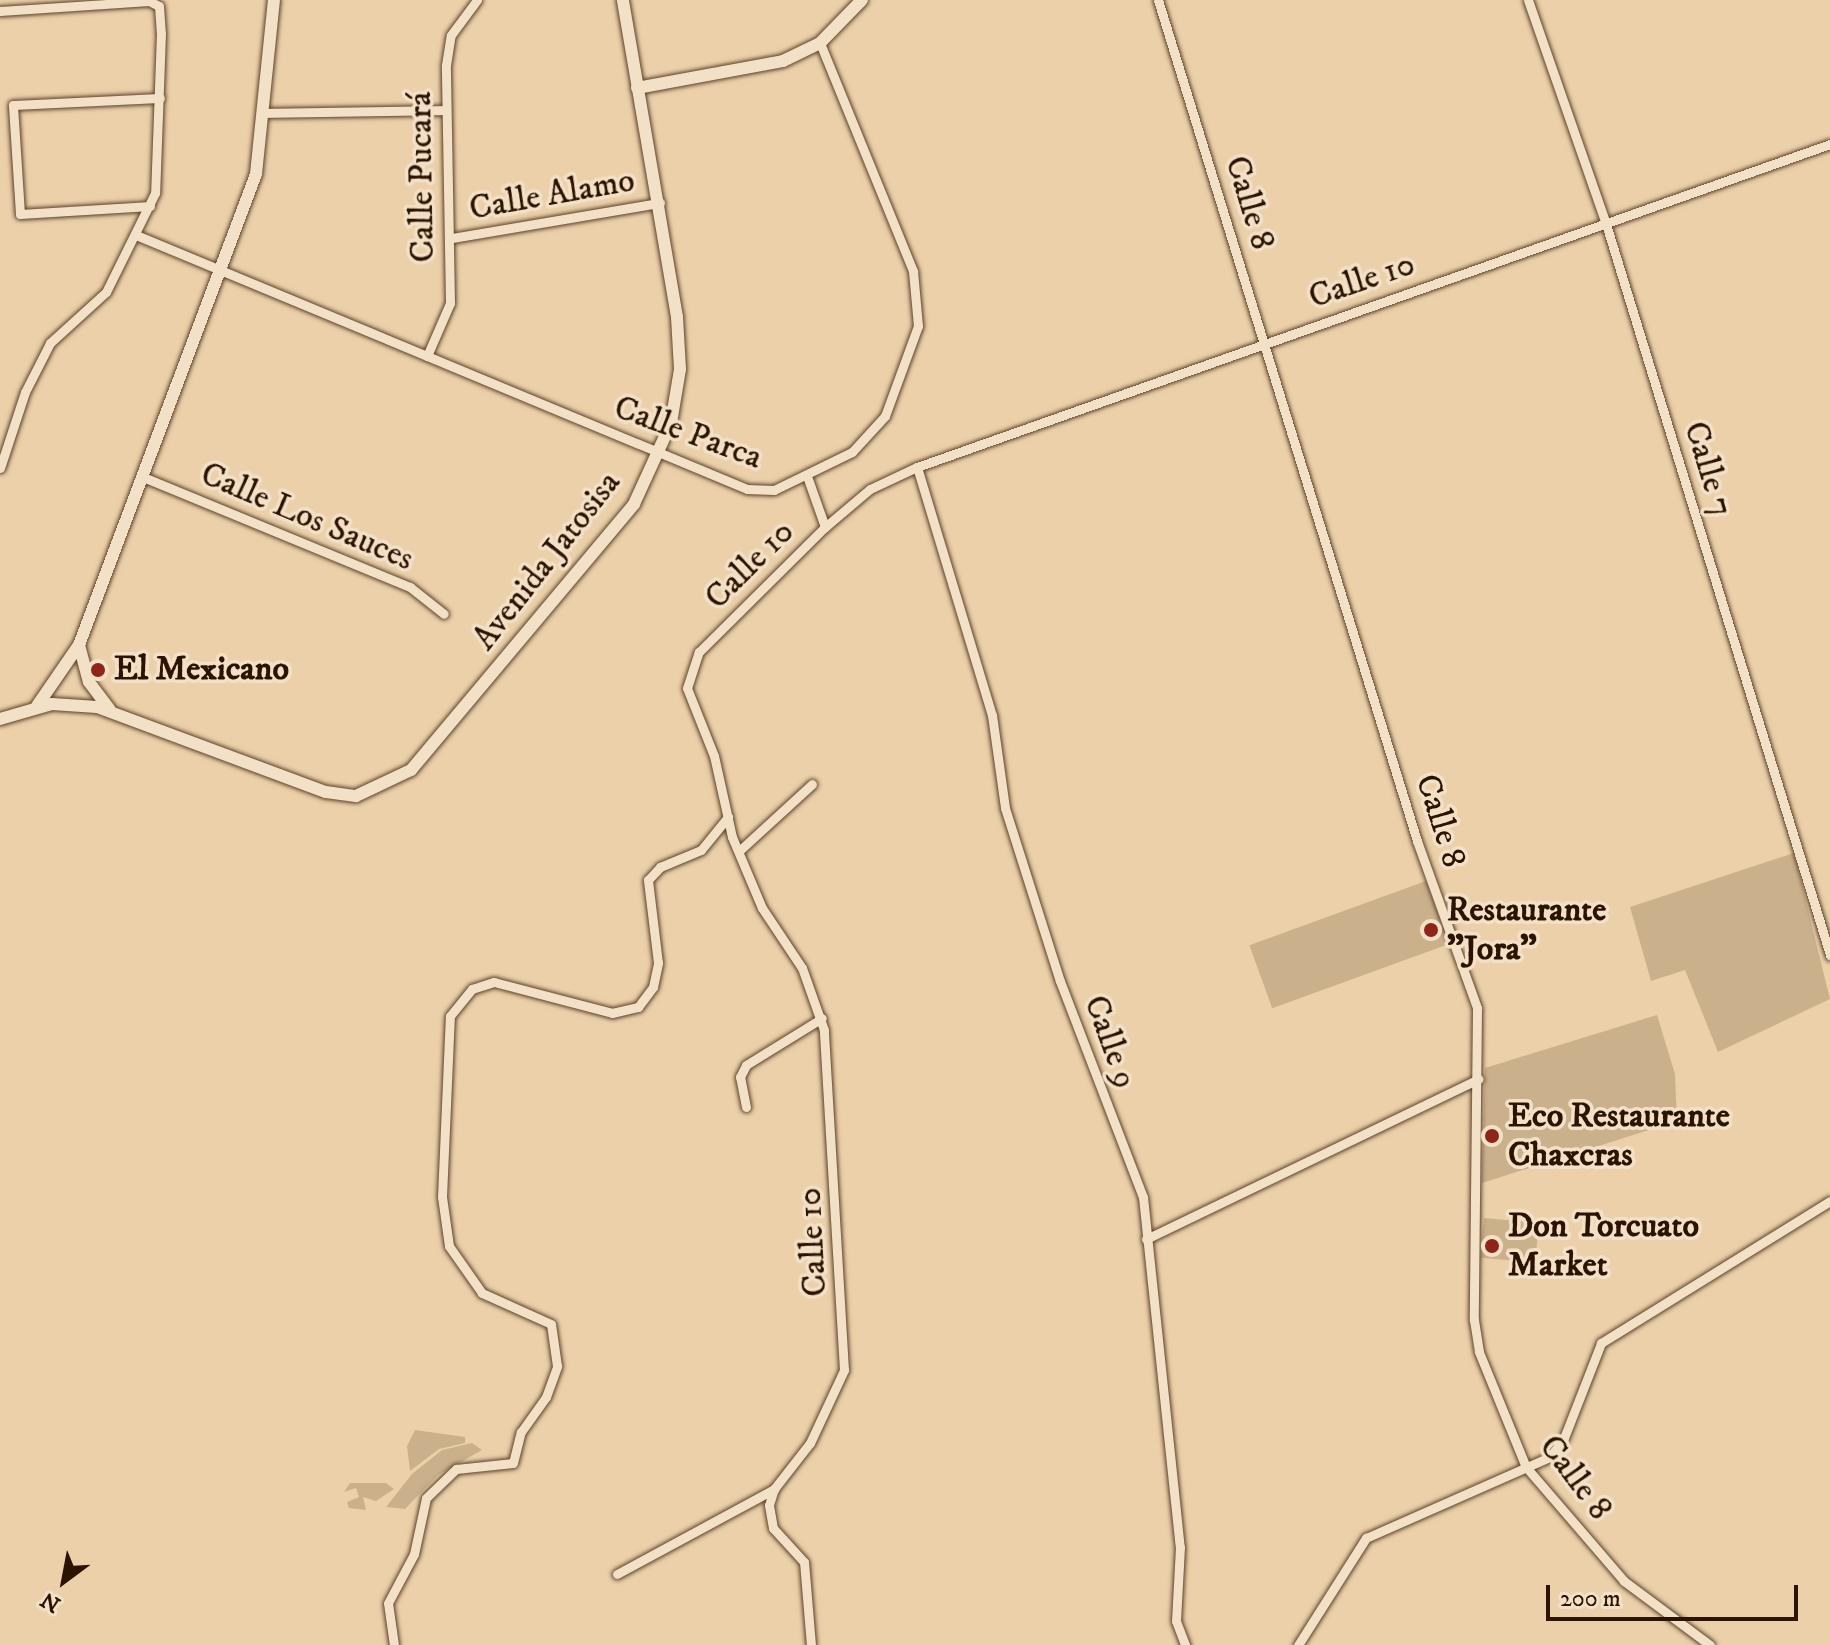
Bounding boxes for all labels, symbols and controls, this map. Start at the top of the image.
street label: Calle Pucará [400,91,444,263]
street label: Calle 8 [1215,151,1283,255]
street label: Calle Alamo [466,160,638,230]
street label: Calle 10 [1304,244,1420,318]
street label: Calle Parca [608,387,768,479]
street label: Calle 7 [1674,417,1742,521]
street label: Calle Los Sauces [194,454,420,580]
street label: Avenida Jatosisa [464,463,630,659]
street label: Calle 10 [697,512,803,618]
place label: El Mexicano [114,650,289,690]
marker: El Mexicano [89,661,107,679]
street label: Calle 8 [1406,769,1474,873]
place label: Restaurante "Jora" [1447,890,1606,970]
marker: Restaurante "Jora" [1422,921,1440,939]
street label: Calle 9 [1074,990,1146,1094]
place label: Eco Restaurante Chaxcras [1508,1096,1730,1176]
marker: Eco Restaurante Chaxcras [1483,1127,1501,1145]
street label: Calle 10 [790,1186,836,1298]
place label: Don Torcuato Market [1508,1206,1699,1286]
marker: Don Torcuato Market [1483,1237,1501,1255]
street label: Calle 8 [1530,1427,1620,1529]
north arrow [24,1541,104,1621]
scale bar [1550,1569,1802,1619]
text: 200 m [1560,1584,1621,1614]
text: N [36,1586,66,1618]

